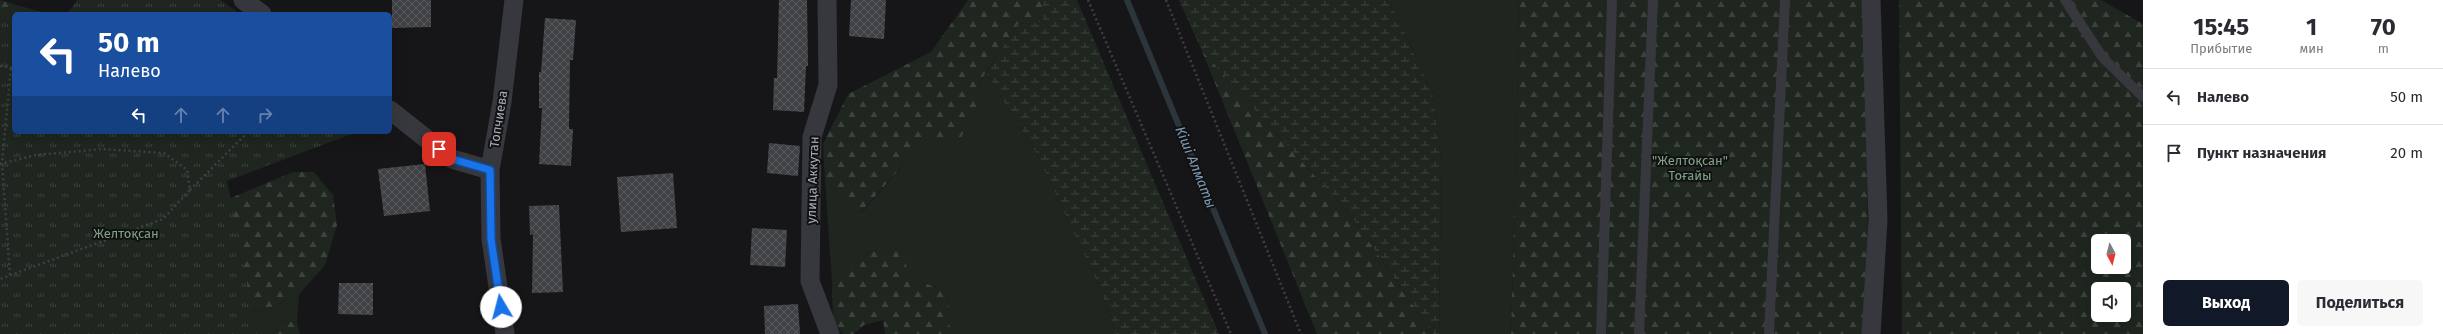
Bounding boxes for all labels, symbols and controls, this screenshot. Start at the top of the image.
text: 15:45 [2193,13,2249,41]
text: 1 [2306,13,2317,41]
text: 70 [2371,13,2396,41]
text: 50 m [98,26,160,59]
icon: left [32,28,84,80]
text: Прибытие [2190,41,2252,56]
text: мин [2299,41,2324,56]
text: m [2378,41,2389,56]
text: Налево [98,60,161,82]
icon: left [2163,86,2185,108]
text: Налево [2197,88,2249,106]
text: 50 m [2390,88,2423,106]
street label: Топчиева [487,89,510,149]
icon: left [128,104,150,126]
icon: ahead [170,104,192,126]
icon: ahead [212,104,234,126]
icon: right [254,104,276,126]
water label: Кіші Алматы [1171,124,1220,211]
pin [422,132,456,166]
street label: улица Аккутан [803,136,822,224]
icon: arrive [428,138,450,160]
icon: arrive [2163,142,2185,164]
text: Пункт назначения [2197,144,2326,162]
text: 20 m [2390,144,2423,162]
park label: "Желтоқсан" Тоғайы [1652,153,1728,183]
park label: Желтоқсан [93,226,159,241]
north arrow [2091,234,2131,274]
map controls [2091,234,2131,322]
button: Выход [2163,280,2289,326]
button: Поделиться [2297,280,2423,326]
button: sound [2091,282,2131,322]
position arrow [480,286,522,328]

